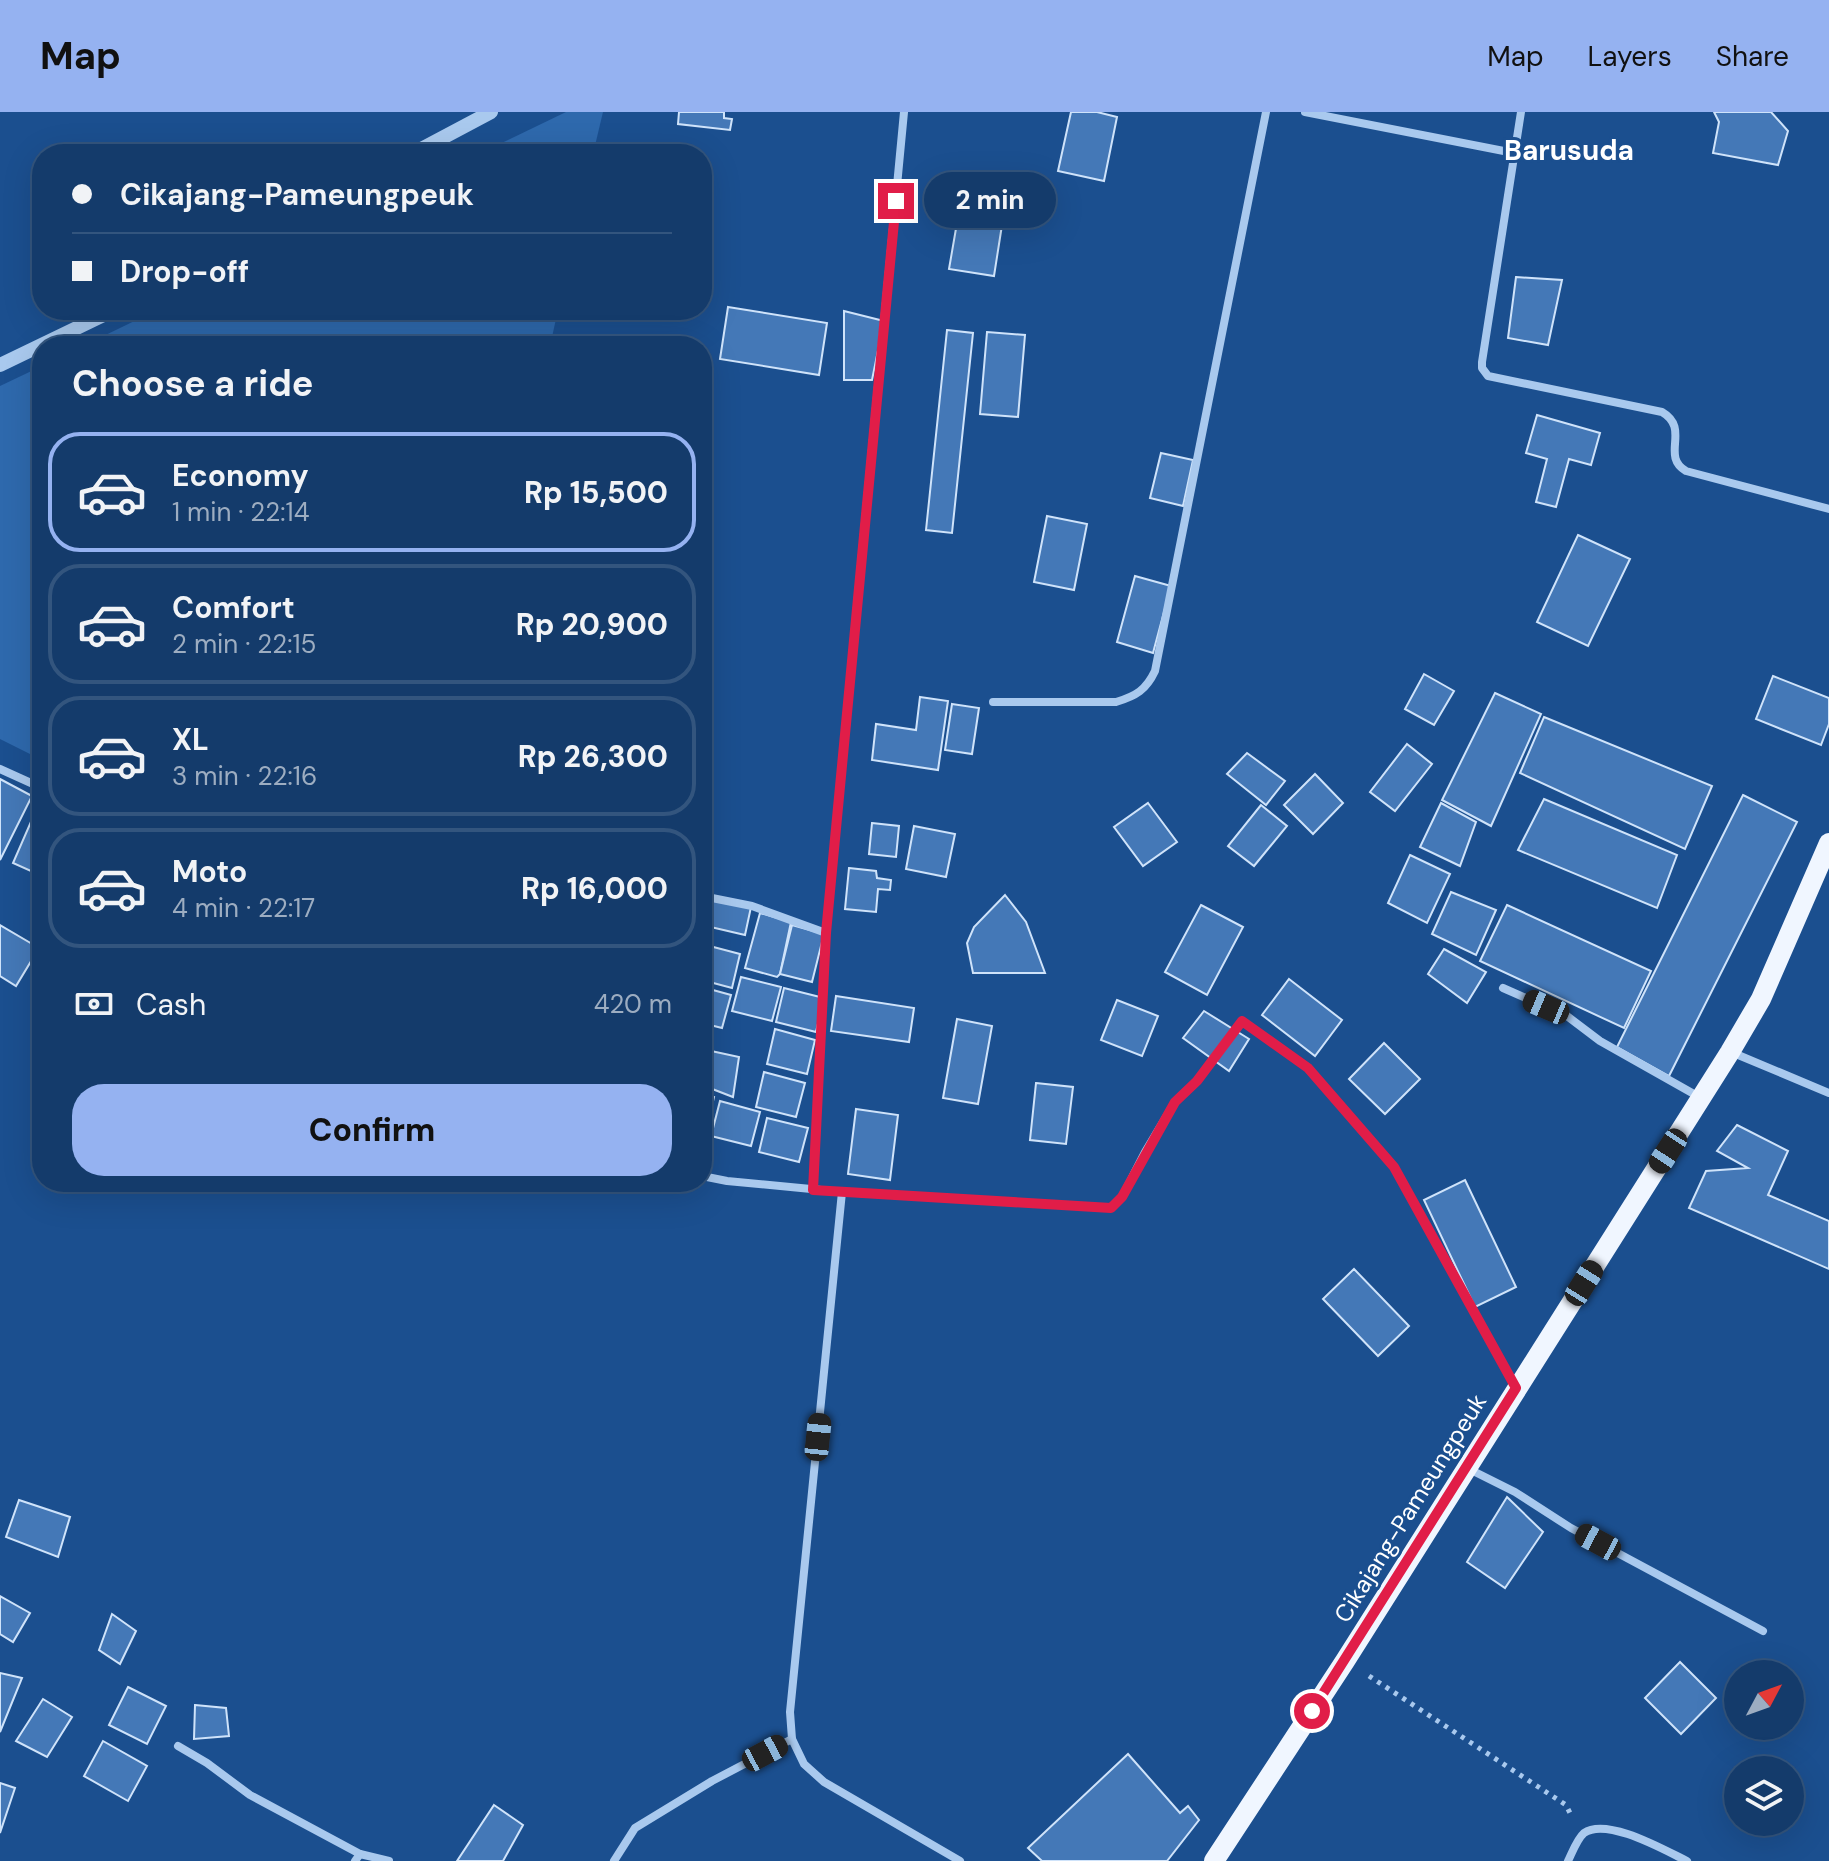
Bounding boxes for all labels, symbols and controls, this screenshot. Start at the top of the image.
text: Map [40,31,121,81]
text: Map [1487,38,1544,75]
text: Layers [1588,38,1672,75]
text: Share [1716,38,1789,75]
district label: Barusuda [1504,132,1634,169]
callout: 2 min [924,173,1056,229]
text: Cikajang-Pameungpeuk [120,175,474,214]
route end [878,183,914,219]
text: 2 min [955,183,1025,217]
text: Drop-off [120,252,249,291]
text: Choose a ride [72,360,313,407]
icon: car [76,456,148,528]
text: Economy [172,456,309,495]
text: Rp 15,500 [524,473,668,512]
text: 1 min · 22:14 [172,495,309,529]
icon: car [76,588,148,660]
text: Comfort [172,588,295,627]
text: Rp 20,900 [516,605,668,644]
text: 2 min · 22:15 [172,627,316,661]
icon: car [76,720,148,792]
text: XL [172,720,209,759]
text: Rp 26,300 [518,737,668,776]
text: 3 min · 22:16 [172,759,317,793]
icon: car [76,852,148,924]
text: Moto [172,852,247,891]
text: Rp 16,000 [521,869,668,908]
text: 4 min · 22:17 [172,891,315,925]
icon: cash [72,982,116,1026]
text: Cash [136,985,206,1024]
text: 420 m [594,987,672,1021]
car [1519,987,1573,1027]
button: Confirm [72,1084,672,1176]
car [1645,1124,1691,1178]
car [1561,1256,1607,1310]
street label: Cikajang-Pameungpeuk [1327,1388,1493,1628]
car [804,1412,832,1462]
car [1571,1520,1625,1564]
north arrow [1724,1660,1804,1740]
map controls [1724,1660,1804,1836]
route start [1294,1693,1330,1729]
car [738,1731,792,1775]
button: layers [1724,1756,1804,1836]

